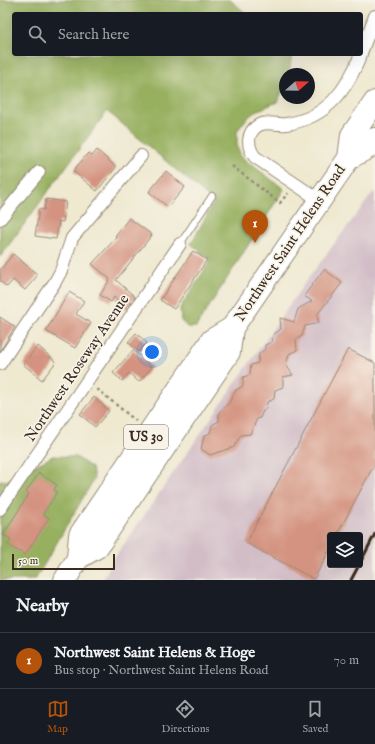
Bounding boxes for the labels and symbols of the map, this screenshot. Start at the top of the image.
north arrow [279,68,315,104]
street label: Northwest Saint Helens Road [230,160,350,325]
pin: 1 [242,210,268,243]
street label: Northwest Roseway Avenue [21,291,133,445]
your location [142,342,162,362]
road number: US 30 [124,425,168,449]
scale bar [12,552,115,571]

